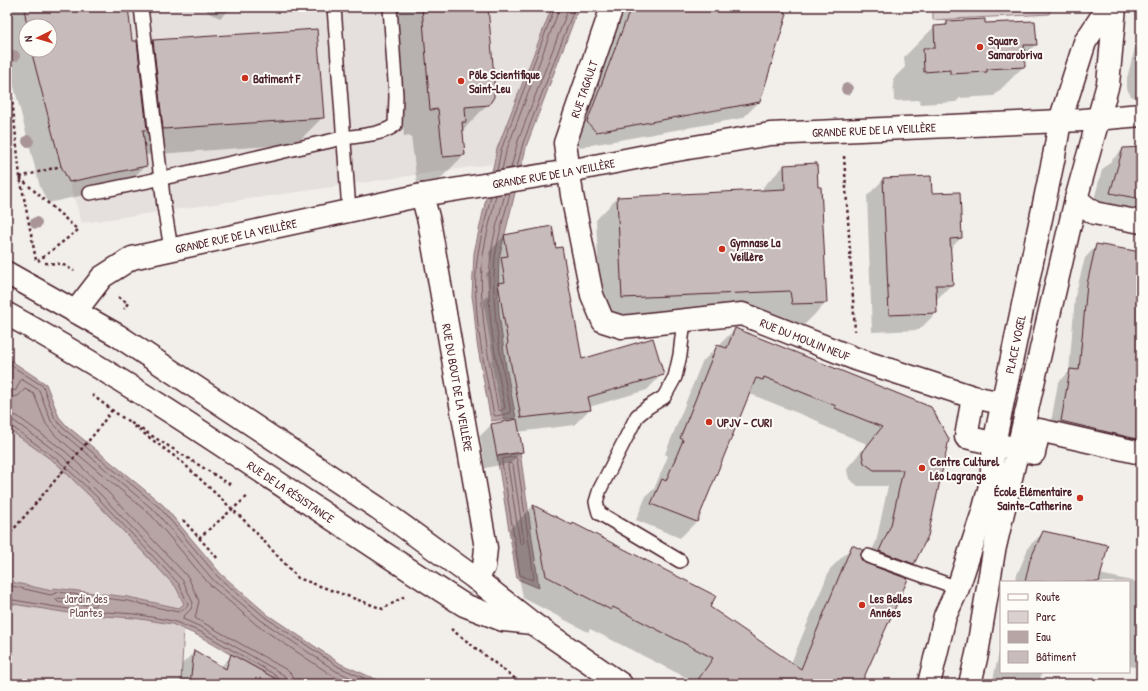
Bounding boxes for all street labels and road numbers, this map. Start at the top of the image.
street label: RUE TAGAULT [566,58,602,120]
street label: GRANDE RUE DE LA VEILLÈRE [812,118,937,141]
street label: GRANDE RUE DE LA VEILLÈRE [491,154,617,192]
street label: GRANDE RUE DE LA VEILLÈRE [173,214,299,257]
street label: PLACE VOGEL [1000,313,1029,375]
street label: RUE DU MOULIN NEUF [758,314,853,364]
street label: RUE DU BOUT DE LA VEILLÈRE [439,322,478,454]
street label: RUE DE LA RÉSISTANCE [244,456,339,527]

